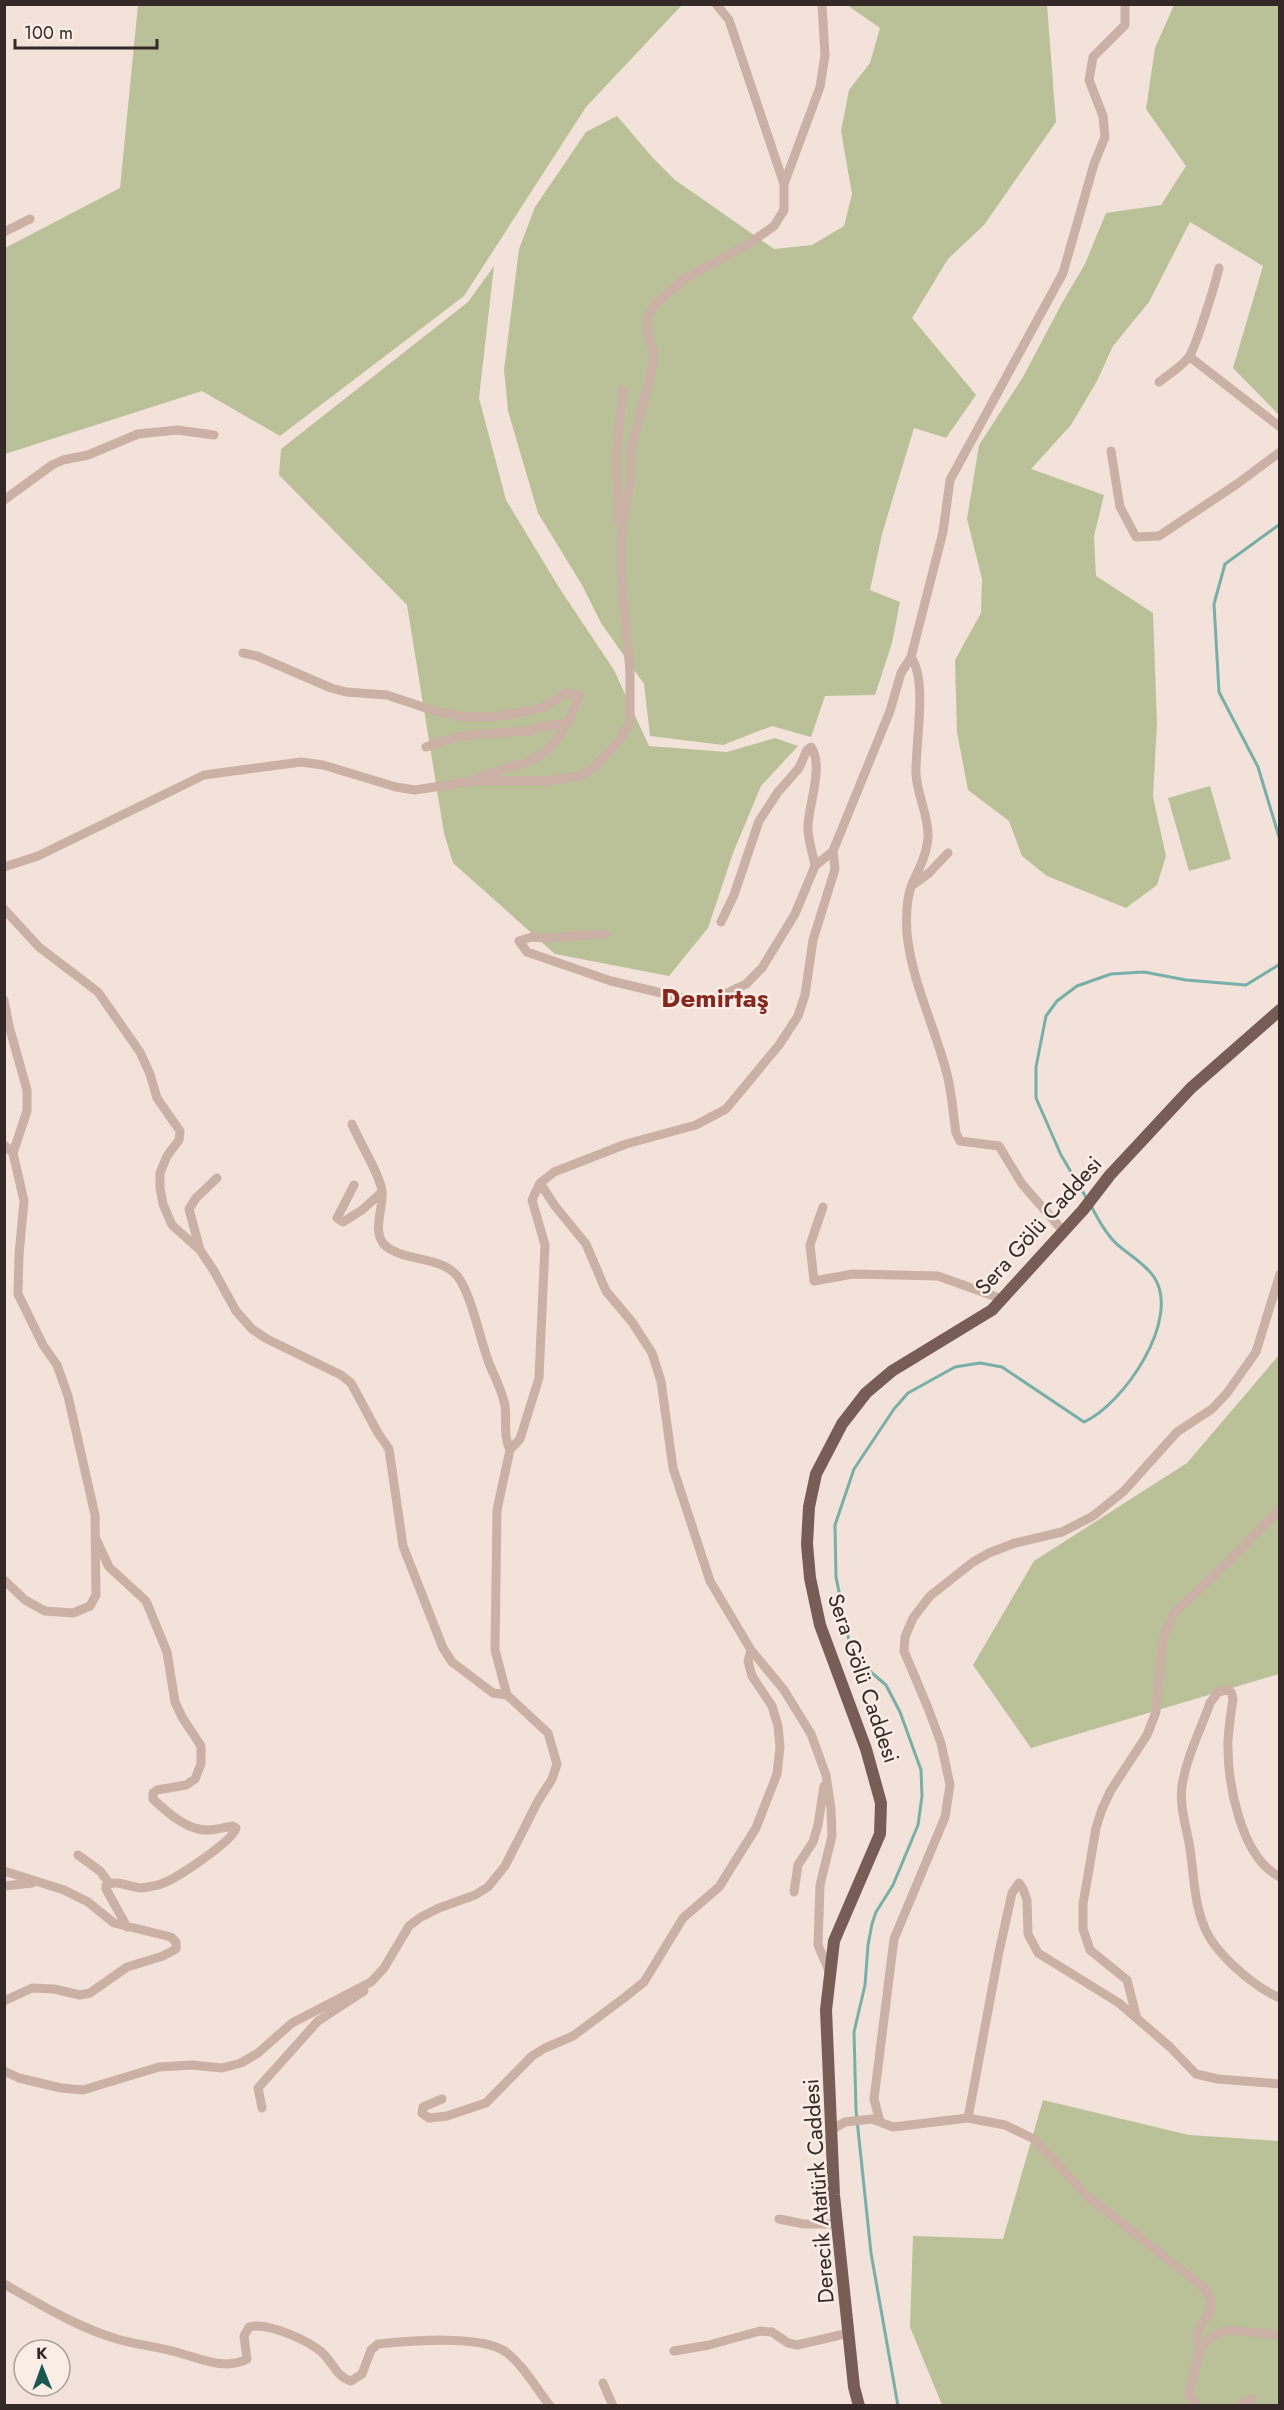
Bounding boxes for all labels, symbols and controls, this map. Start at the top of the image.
scale bar [15,12,158,50]
text: 100 m [24,20,73,46]
district label: Demirtaş [661,979,769,1017]
street label: Sera Gölü Caddesi [967,1149,1109,1301]
street label: Sera Gölü Caddesi [820,1589,908,1767]
street label: Derecik Atatürk Caddesi [794,2078,842,2304]
north arrow [12,2338,72,2398]
text: K [36,2342,48,2365]

